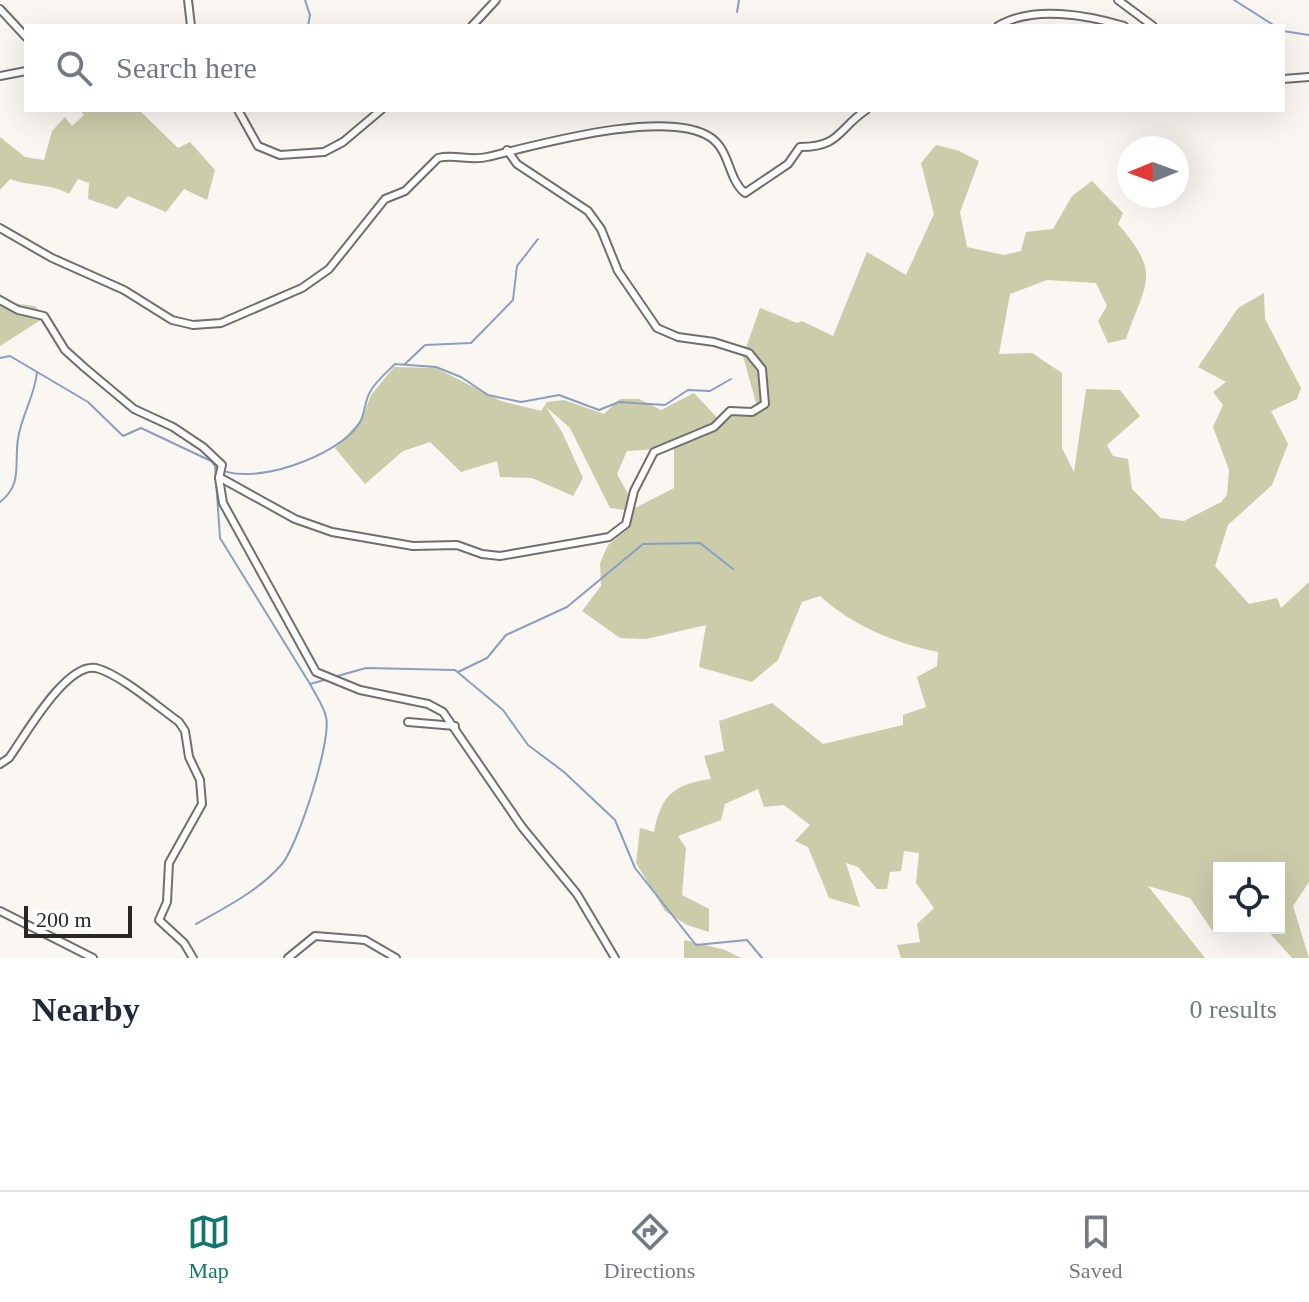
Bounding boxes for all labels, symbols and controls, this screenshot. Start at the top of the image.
search box [24,24,1285,112]
icon: search [52,46,96,90]
text: Search here [116,51,257,84]
north arrow [1117,136,1189,208]
map controls [1213,862,1285,934]
button: locate [1213,862,1285,934]
scale bar [24,902,132,938]
text: 200 m [36,907,92,932]
text: Nearby [32,991,140,1028]
text: 0 results [1190,995,1277,1024]
tab: Map [187,1210,231,1284]
tab: Directions [604,1210,695,1284]
tab: Saved [1069,1210,1122,1284]

